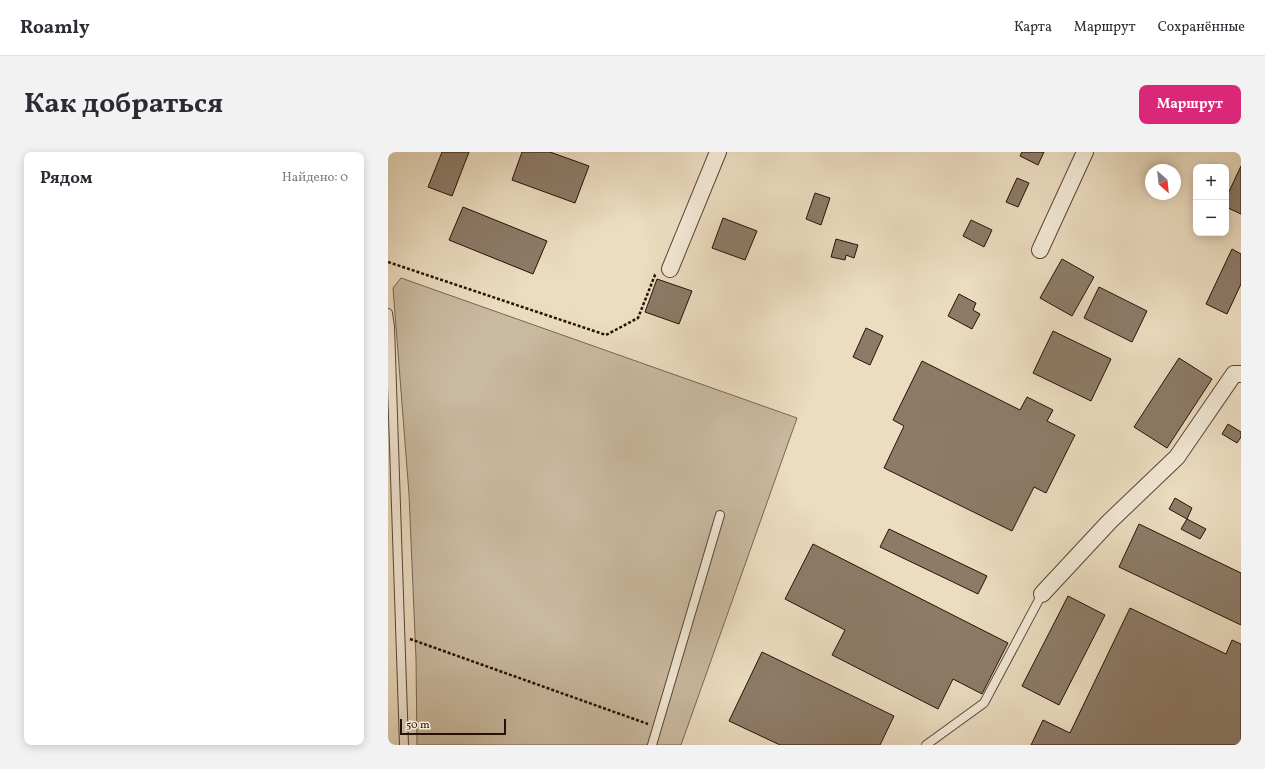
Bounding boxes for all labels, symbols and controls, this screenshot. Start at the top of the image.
text: Roamly [20,15,90,41]
text: Карта [1014,18,1052,37]
text: Маршрут [1074,18,1136,37]
text: Сохранённые [1158,18,1245,37]
text: Как добраться [24,85,223,124]
button: Маршрут [1139,85,1241,124]
north arrow [1145,164,1181,200]
map controls [1193,164,1229,236]
button: + [1193,164,1229,200]
text: Рядом [40,167,93,190]
text: Найдено: 0 [282,169,348,187]
button: − [1193,200,1229,236]
scale bar [400,717,506,736]
text: 50 m [406,718,430,733]

